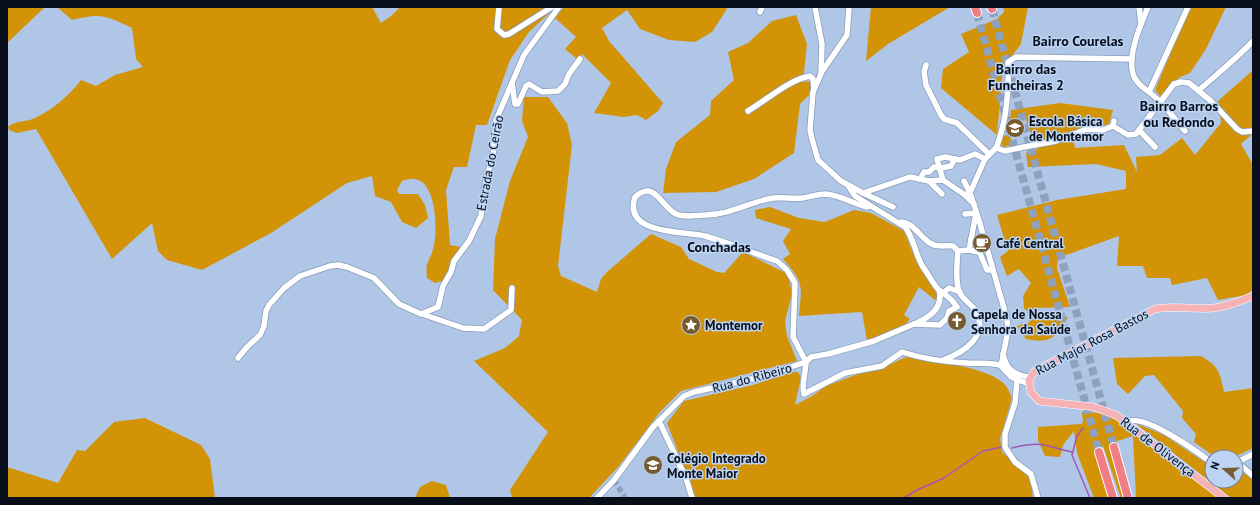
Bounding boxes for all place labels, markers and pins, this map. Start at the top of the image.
place label: Escola Básica de Montemor [1029,113,1104,145]
school or university icon: Escola Básica de Montemor [1004,117,1026,139]
cafe icon: Café Central [971,232,993,254]
place label: Café Central [996,235,1063,252]
place label: Capela de Nossa Senhora da Saúde [971,306,1071,338]
church icon: Capela de Nossa Senhora da Saúde [946,310,968,332]
place icon: Montemor [680,314,702,336]
place label: Montemor [705,317,763,334]
place label: Colégio Integrado Monte Maior [667,450,766,482]
school or university icon: Colégio Integrado Monte Maior [642,454,664,476]

